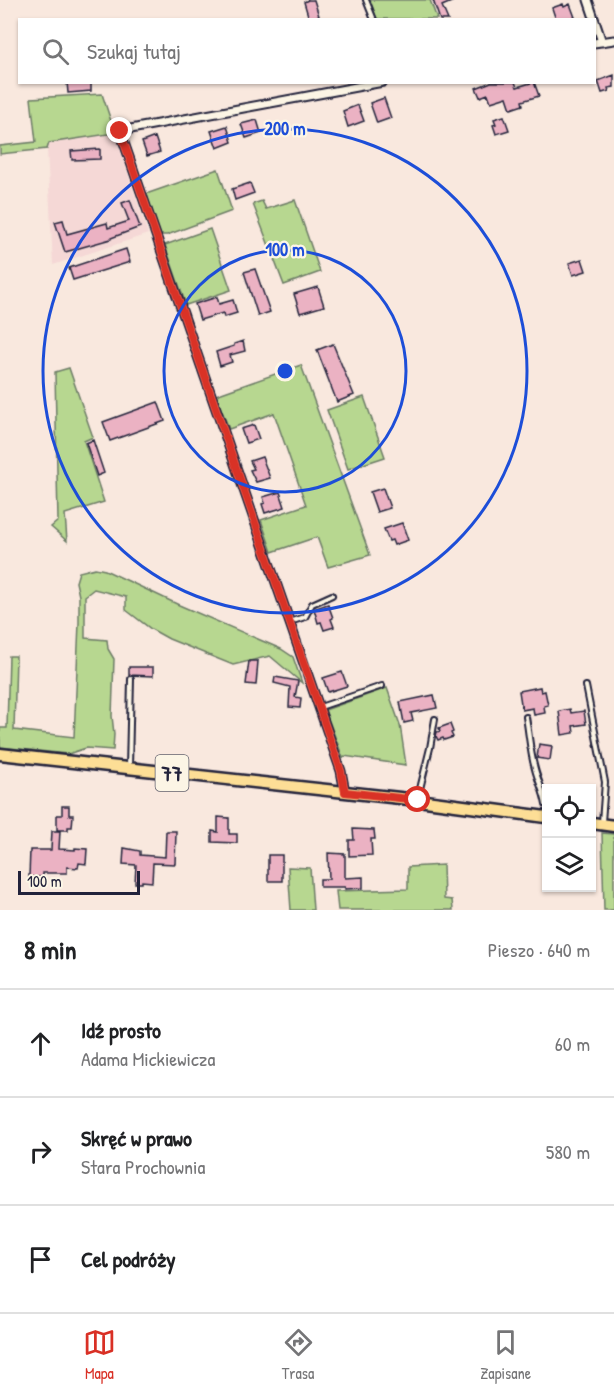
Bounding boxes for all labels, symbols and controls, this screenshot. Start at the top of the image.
search box [18,18,596,84]
icon: search [39,35,72,68]
text: Szukaj tutaj [87,36,181,66]
text: 200 m [265,116,305,141]
route end [106,117,132,143]
text: 100 m [265,237,305,262]
centre of rings [275,361,295,381]
road number: 77 [156,755,188,791]
map controls [542,784,596,892]
button: locate [542,784,596,838]
route start [404,786,430,812]
button: layers [542,838,596,892]
scale bar [18,868,140,896]
text: 100 m [27,870,62,892]
text: 8 min [24,932,77,967]
text: Pieszo · 640 m [488,936,590,963]
text: Idź prosto [81,1015,161,1045]
icon: ahead [24,1027,57,1060]
text: 60 m [555,1030,590,1057]
text: Adama Mickiewicza [81,1045,215,1072]
text: Skręć w prawo [81,1123,192,1153]
icon: right [24,1135,57,1168]
text: 580 m [546,1138,590,1165]
text: Stara Prochownia [81,1153,205,1180]
icon: arrive [24,1243,57,1276]
text: Cel podróży [81,1244,176,1274]
tab: Mapa [83,1326,116,1384]
tab: Trasa [282,1326,315,1384]
tab: Zapisane [480,1326,531,1384]

